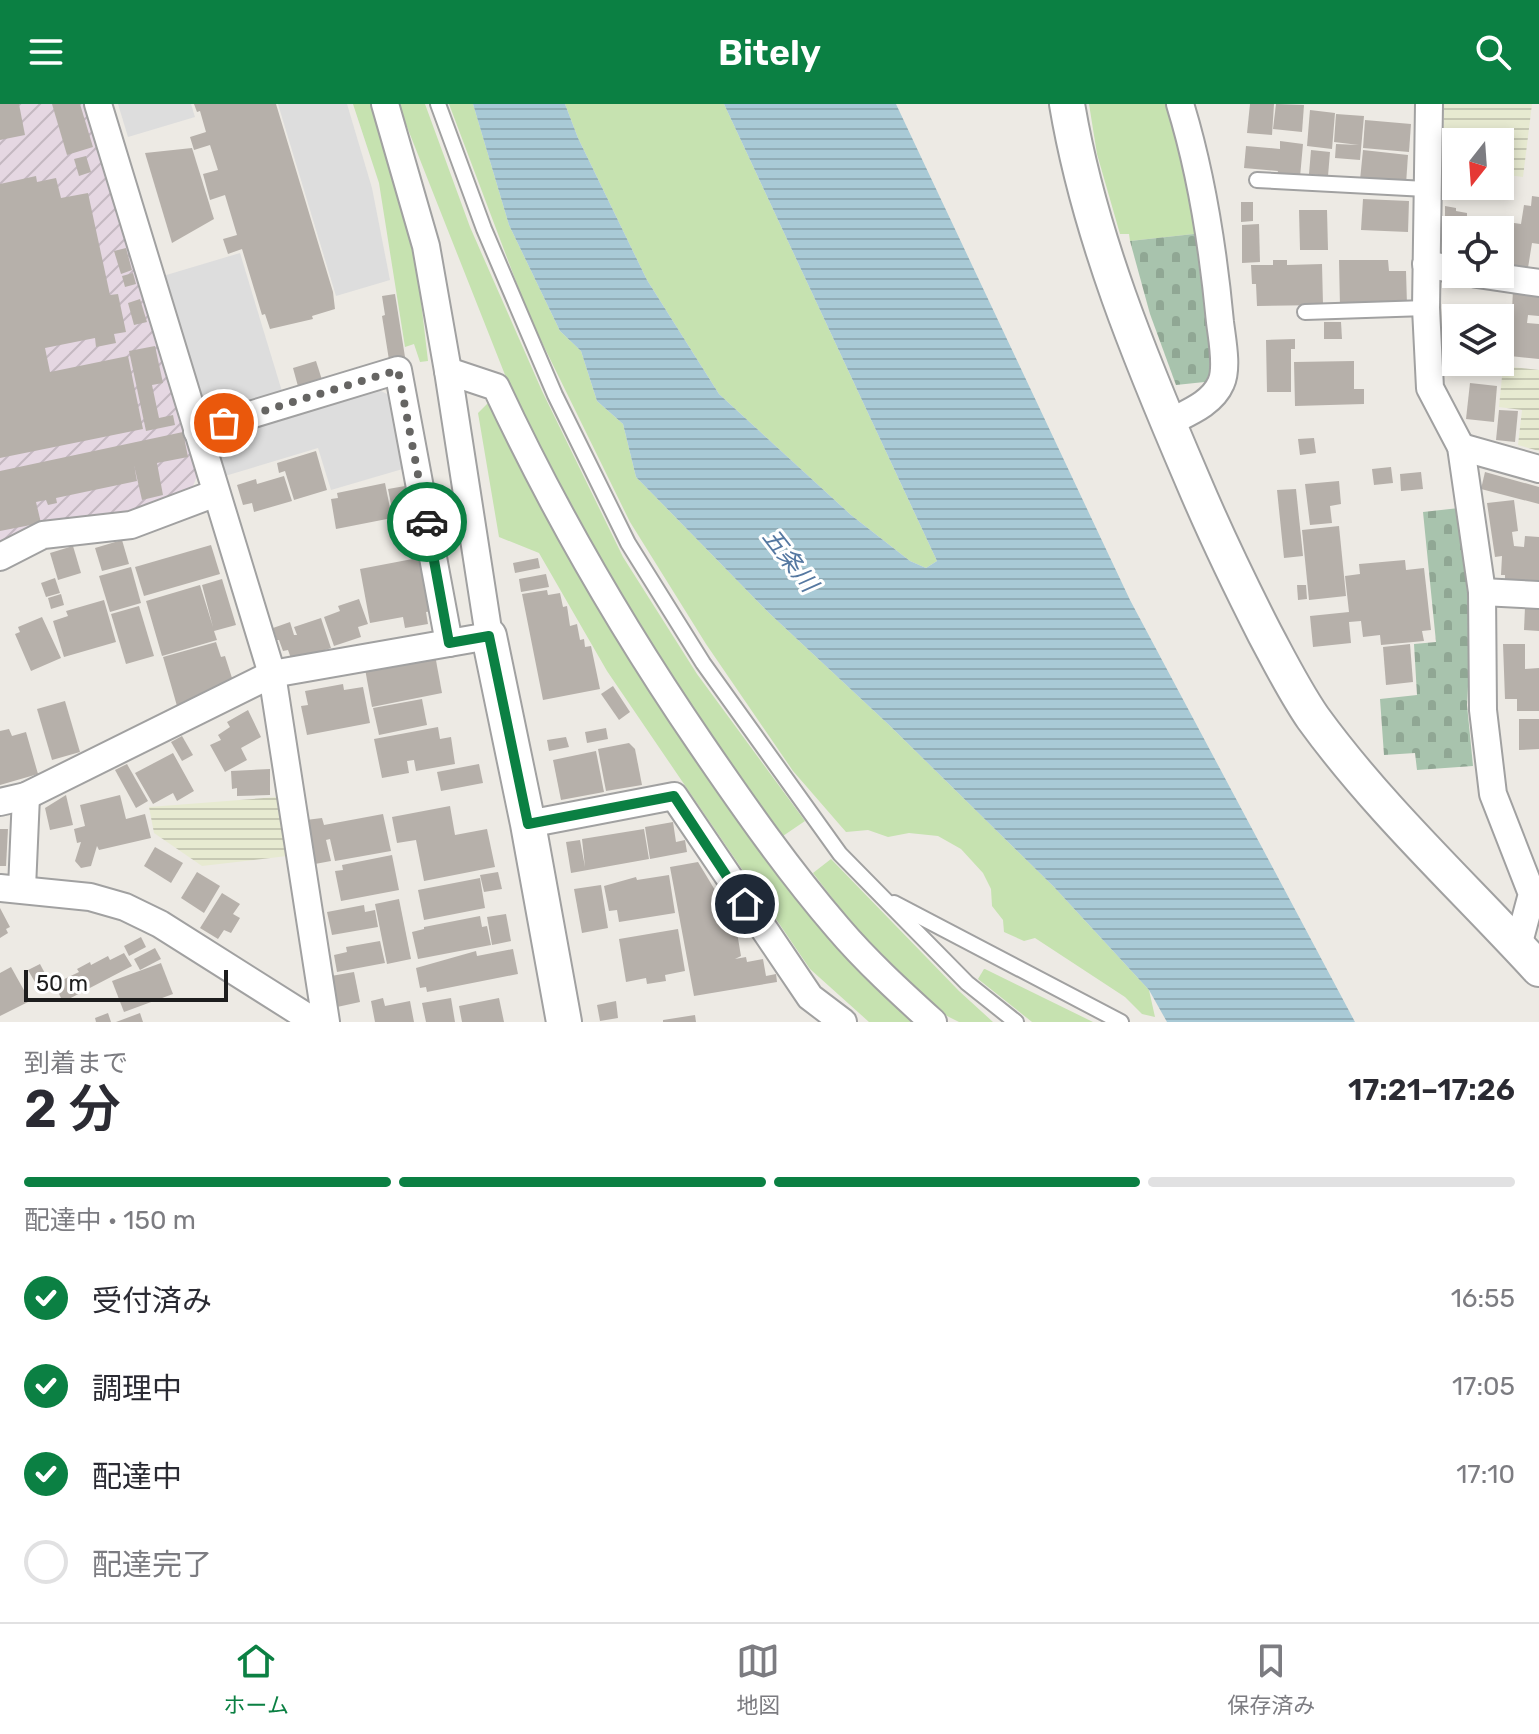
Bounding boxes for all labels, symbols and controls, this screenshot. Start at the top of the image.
icon: menu [24,30,68,74]
icon: search [1471,30,1515,74]
text: Bitely [718,31,821,74]
north arrow [1442,128,1514,200]
map controls [1442,128,1514,376]
button: locate [1442,216,1514,288]
button: layers [1442,304,1514,376]
pin [190,389,258,457]
icon: bag [202,401,246,445]
courier [387,482,467,562]
icon: car [405,500,449,544]
water label: 五条川 [757,523,825,599]
pin [711,870,779,938]
icon: home [723,882,767,926]
scale bar [24,966,228,1002]
text: 50 m [36,970,88,997]
text: 到着まで [24,1048,128,1079]
text: 17:21–17:26 [1348,1072,1515,1108]
text: 2 分 [24,1078,120,1140]
text: 配達中 · 150 m [24,1205,196,1236]
icon: check [24,1276,68,1320]
text: 受付済み [92,1283,212,1319]
text: 16:55 [1451,1283,1515,1314]
icon: check [24,1364,68,1408]
text: 調理中 [92,1371,182,1407]
text: 17:05 [1452,1371,1515,1402]
icon: check [24,1452,68,1496]
text: 配達中 [92,1459,182,1495]
text: 17:10 [1456,1459,1515,1490]
text: 配達完了 [92,1547,212,1583]
tab: ホーム [224,1639,289,1719]
tab: 地図 [736,1639,780,1719]
tab: 保存済み [1227,1639,1315,1719]

